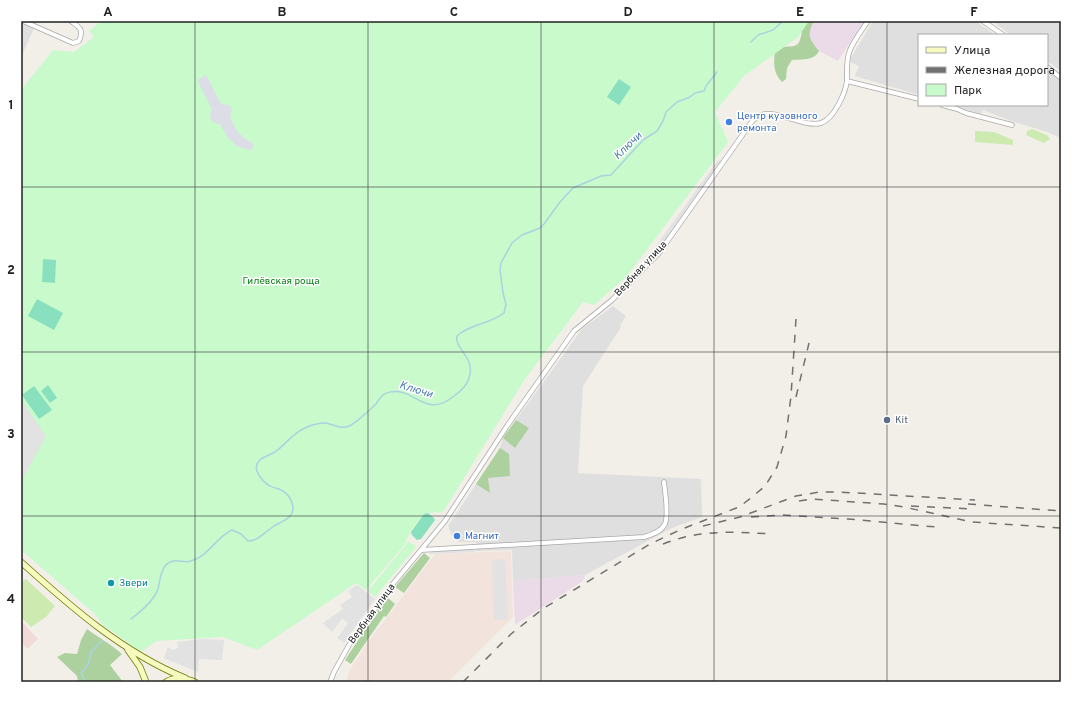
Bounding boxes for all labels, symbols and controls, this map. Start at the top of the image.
text: A [103,5,113,21]
text: B [278,5,287,21]
text: C [450,5,458,21]
text: D [623,5,633,21]
text: E [796,5,804,21]
text: F [970,5,978,21]
legend [918,34,1048,106]
text: Улица [954,43,990,59]
text: Железная дорога [954,63,1055,79]
text: Парк [954,83,982,99]
text: 1 [8,98,14,114]
place label: Центр кузовного ремонта [737,110,818,135]
marker: Центр кузовного ремонта [724,117,734,127]
water label: Ключи [611,129,646,163]
street label: Вербная улица [612,238,670,300]
text: 2 [7,263,15,279]
park label: Гилёвская роща [242,275,320,288]
water label: Ключи [398,378,435,402]
place label: Kit [895,414,908,427]
marker: Kit [882,415,892,425]
text: 3 [7,427,15,443]
place label: Магнит [465,530,499,543]
marker: Магнит [452,531,462,541]
place label: Звери [119,577,148,590]
marker: Звери [106,578,116,588]
street label: Вербная улица [346,581,398,647]
text: 4 [7,592,15,608]

